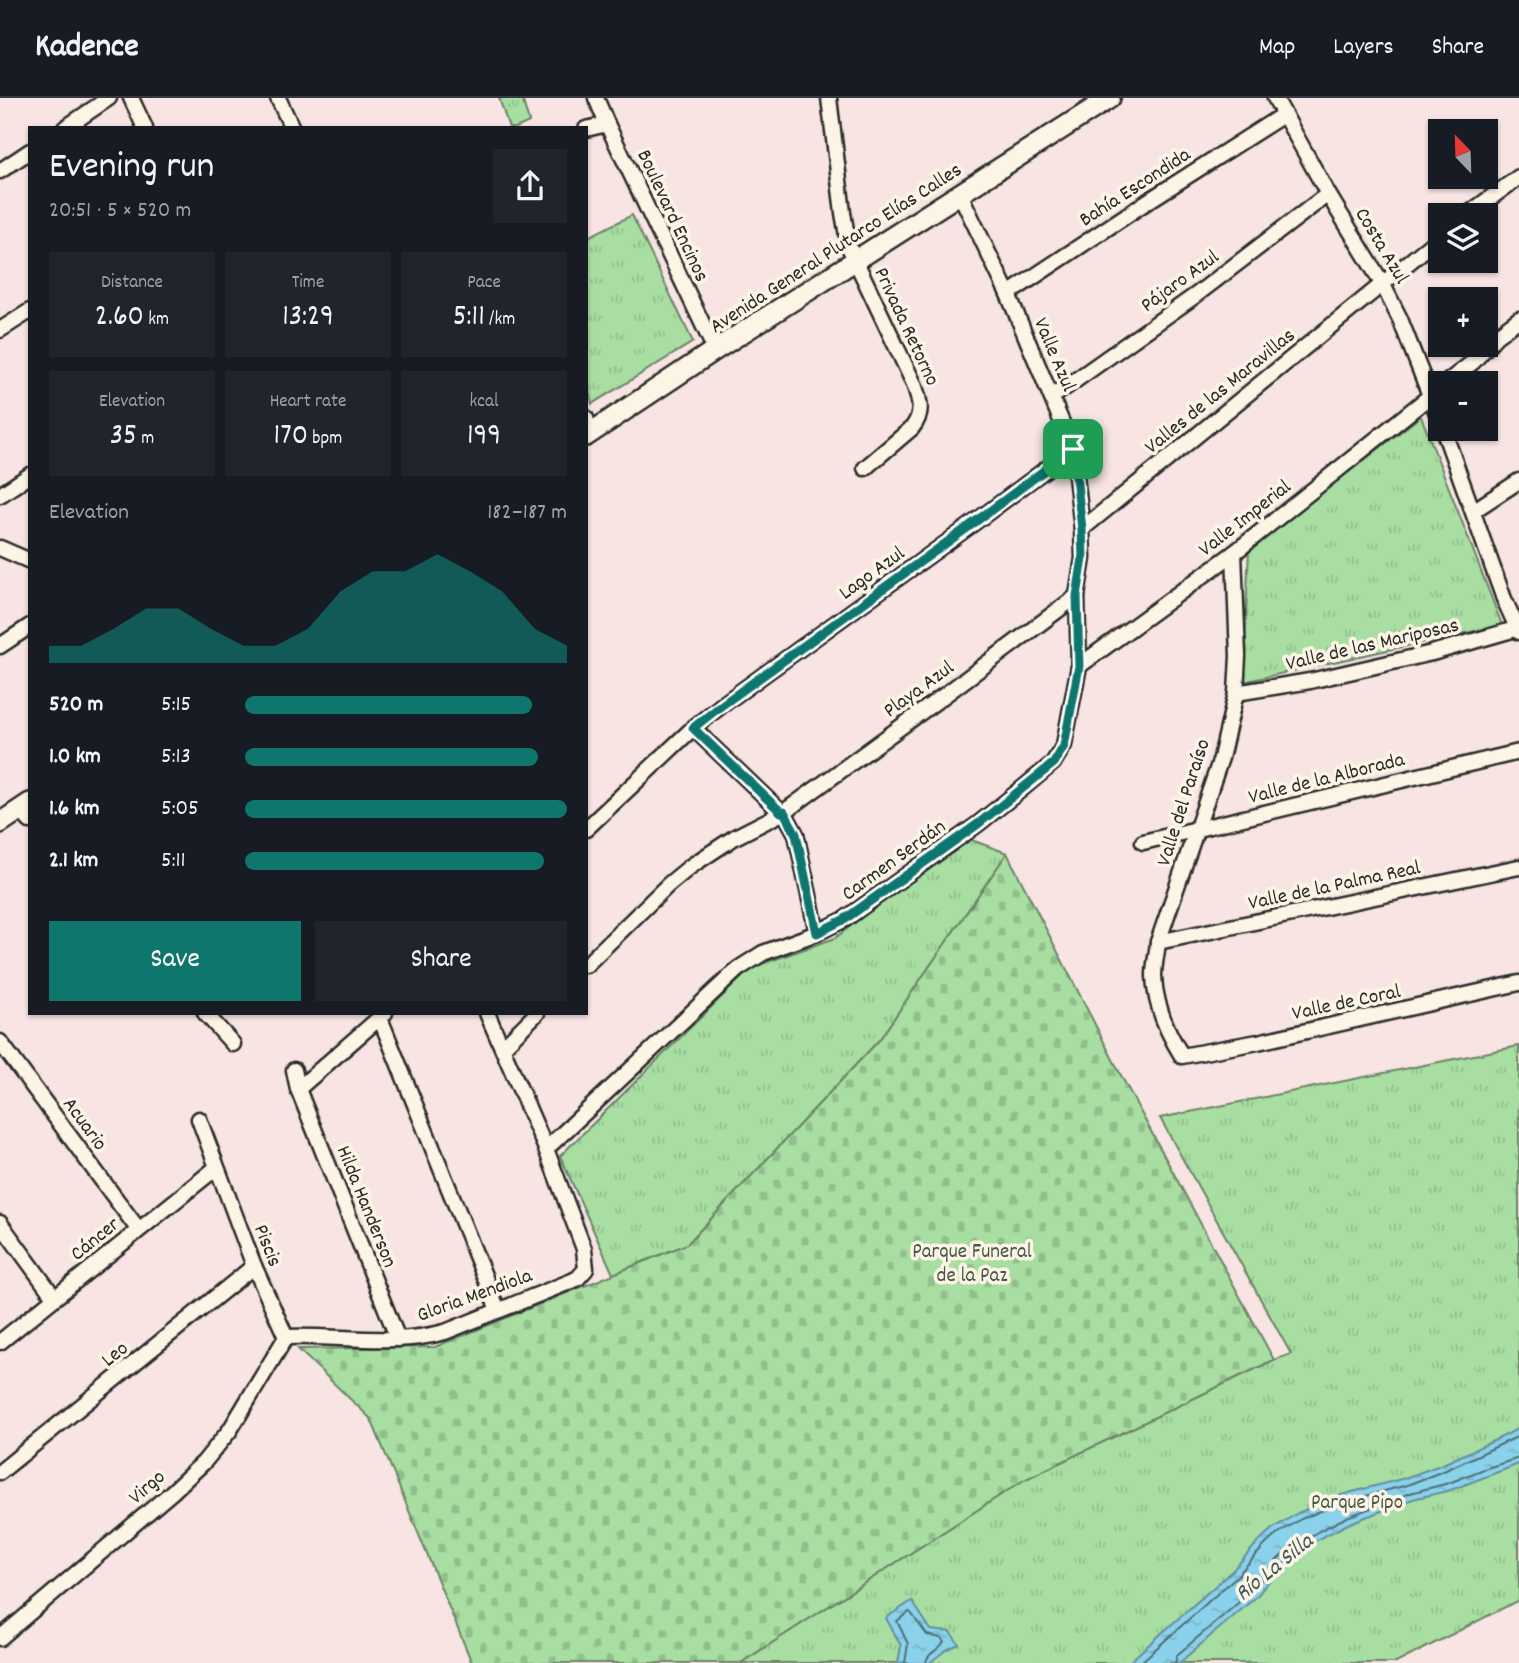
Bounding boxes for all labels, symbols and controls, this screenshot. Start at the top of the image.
text: Kadence [35,25,139,72]
text: Map [1259,31,1295,65]
text: Layers [1333,31,1394,65]
text: Share [1432,31,1484,65]
north arrow [1428,119,1498,189]
map controls [1428,119,1498,441]
text: Evening run [49,141,214,196]
street label: Bahía Escondida [1074,141,1198,236]
street label: Boulevard Encinos [627,145,715,287]
button: share [493,149,567,223]
street label: Avenida General Plutarco Elías Calles [705,156,969,343]
text: 20:51 · 5 × 520 m [49,195,191,228]
street label: Costa Azul [1346,203,1415,290]
button: layers [1428,203,1498,273]
street label: Pájaro Azul [1135,244,1226,321]
street label: Privada Retorno [865,263,946,391]
text: Distance [101,270,163,297]
text: Time [292,270,324,297]
text: Pace [467,270,501,297]
button: + [1428,287,1498,357]
text: 2.60 [95,297,144,340]
text: 13:29 [282,297,334,340]
text: 5:11 [453,297,485,340]
text: km [144,307,169,334]
text: /km [485,307,515,334]
street label: Valle Azul [1024,314,1082,397]
street label: Valles de las Maravillas [1139,322,1303,463]
button: − [1428,371,1498,441]
text: Elevation [99,389,165,416]
text: Heart rate [270,389,346,416]
text: kcal [470,389,498,416]
text: 35 [110,416,137,459]
text: 170 [274,416,308,459]
text: 199 [467,416,501,459]
pin [1043,419,1103,479]
text: m [137,426,154,453]
text: bpm [308,426,342,453]
icon: arrive [1054,430,1092,468]
street label: Valle Imperial [1193,474,1299,565]
text: Elevation [49,497,129,530]
text: 182–187 m [487,497,567,530]
street label: Lago Azul [833,540,912,609]
street label: Valle de las Mariposas [1283,611,1462,680]
street label: Playa Azul [878,654,961,726]
text: 520 m [49,689,103,722]
text: 5:15 [161,689,191,722]
street label: Valle del Paraíso [1150,736,1220,870]
text: 1.0 km [49,741,101,774]
text: 5:13 [161,741,191,774]
street label: Valle de la Alborada [1246,746,1409,814]
text: 1.6 km [49,793,100,826]
text: 5:05 [161,793,199,826]
street label: Carmen Serdán [836,813,953,910]
text: 2.1 km [49,845,98,878]
text: 5:11 [161,845,186,878]
street label: Valle de la Palma Real [1246,854,1423,920]
button: Save [49,921,301,1001]
button: Share [315,921,567,1001]
street label: Valle de Coral [1290,978,1404,1030]
street label: Acuario [54,1092,113,1158]
street label: Hilda Handerson [327,1142,403,1273]
street label: Cáncer [65,1211,127,1270]
street label: Piscis [244,1220,288,1272]
park label: Parque Funeral de la Paz [912,1238,1032,1292]
street label: Gloria Mendiola [413,1262,538,1331]
street label: Leo [96,1335,136,1376]
street label: Virgo [123,1464,173,1513]
park label: Parque Pipo [1311,1489,1403,1519]
water label: Río La Silla [1229,1526,1322,1611]

